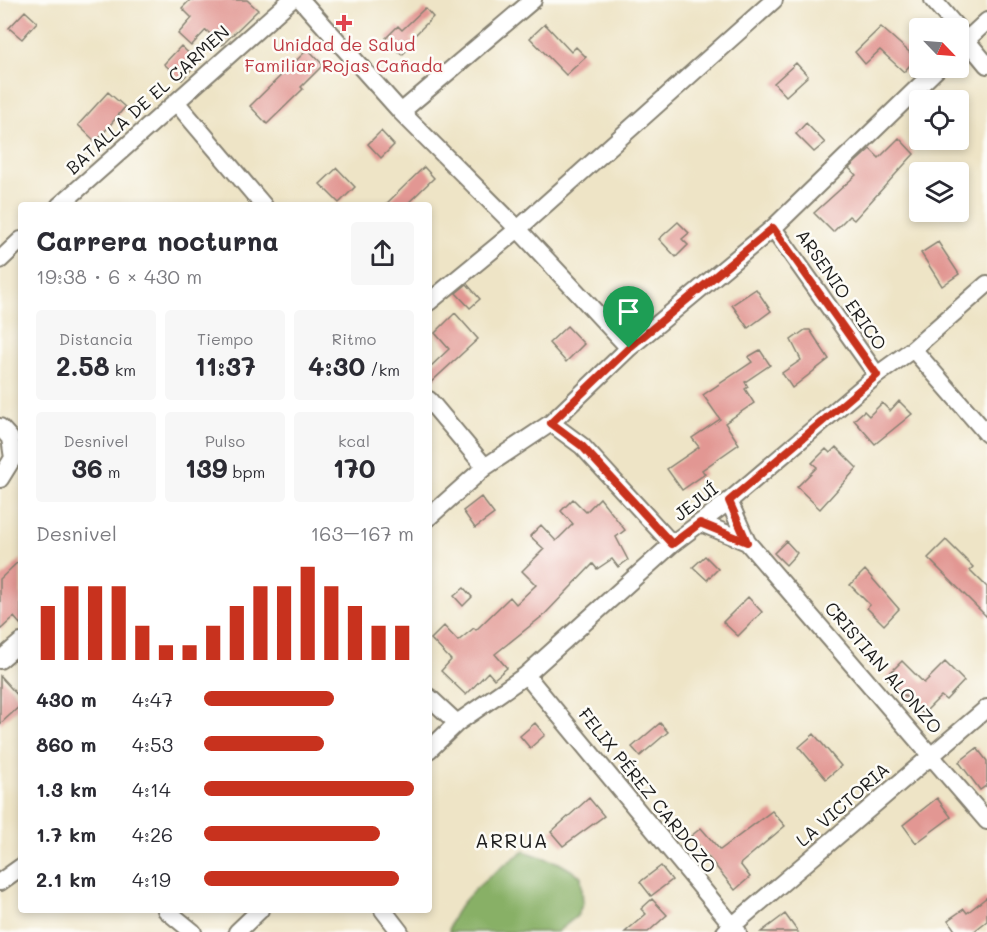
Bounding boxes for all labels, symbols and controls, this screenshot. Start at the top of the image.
marker: Unidad de Salud Familiar Rojas Cañada [335,14,353,32]
north arrow [909,18,969,78]
map controls [909,18,969,222]
street label: BATALLA DE EL CARMEN [61,19,234,179]
place label: Unidad de Salud Familiar Rojas Cañada [244,32,444,77]
button: locate [909,90,969,150]
button: layers [909,162,969,222]
button: share [351,222,414,285]
text: Carrera nocturna [36,223,279,258]
street label: ARSENIO ERICO [791,224,893,355]
text: 19:38 · 6 × 430 m [36,263,202,289]
pin [603,286,654,348]
icon: arrive [612,295,645,328]
text: Distancia [59,328,133,349]
text: Tiempo [197,328,253,349]
text: Ritmo [332,328,376,349]
text: 2.58 [56,349,110,383]
text: 11:37 [194,349,256,383]
text: 4:30 [308,349,365,383]
text: km [110,359,136,380]
text: /km [365,359,400,380]
text: Desnivel [64,430,128,451]
text: Pulso [205,430,245,451]
text: kcal [338,430,370,451]
text: 36 [71,451,103,485]
text: 139 [185,451,227,485]
text: 170 [333,451,375,485]
text: m [103,461,121,482]
text: bpm [227,461,265,482]
street label: JEJUÍ [668,476,723,526]
text: Desnivel [36,520,117,546]
text: 163–167 m [310,520,414,546]
street label: CRISTIAN ALONZO [820,596,948,738]
text: 430 m [36,686,97,712]
text: 4:47 [132,686,173,712]
street label: FELIX PÉREZ CARDOZO [574,703,722,878]
text: 860 m [36,731,96,757]
text: 4:53 [132,731,173,757]
street label: LA VICTORIA [791,757,894,851]
text: 1.3 km [36,776,97,802]
text: 4:14 [132,776,171,802]
text: 1.7 km [36,821,96,847]
text: 4:26 [132,821,173,847]
district label: ARRUA [475,827,549,853]
text: 2.1 km [36,866,96,892]
text: 4:19 [132,866,171,892]

